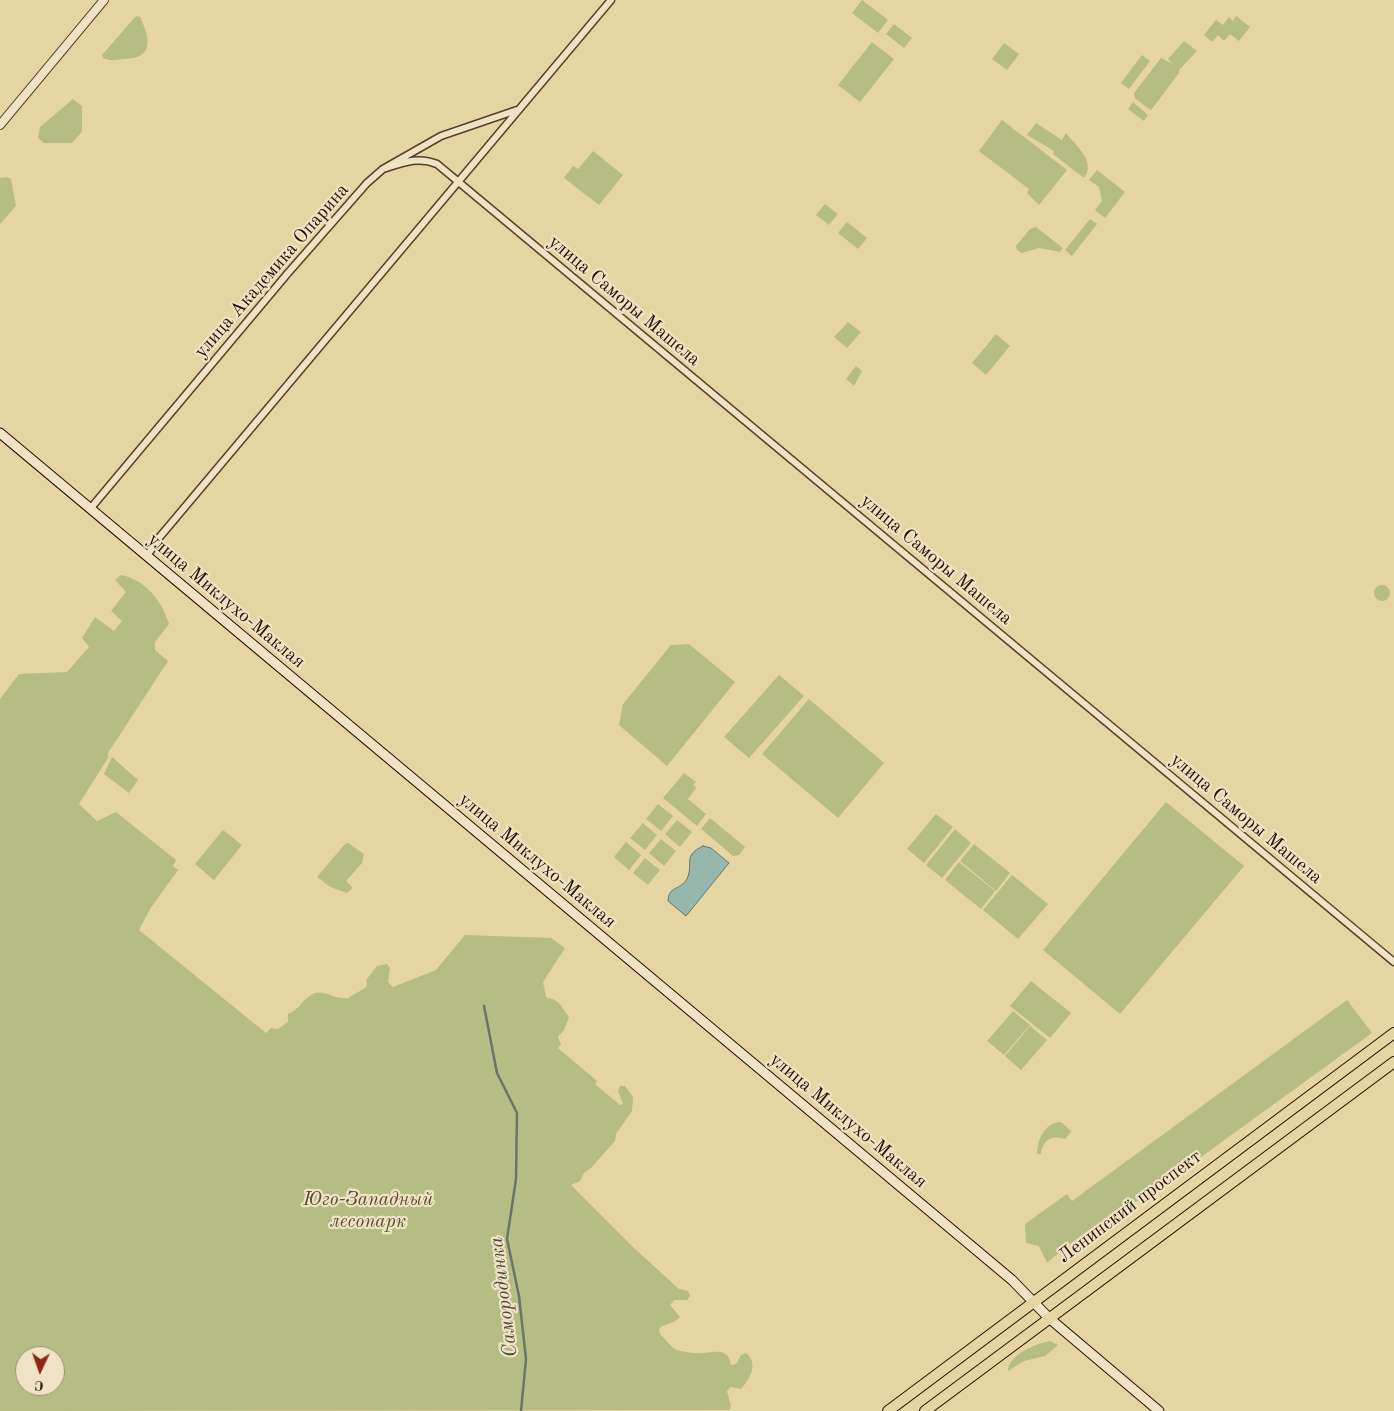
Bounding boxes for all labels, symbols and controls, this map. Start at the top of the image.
street label: улица Академика Опарина [190,179,354,363]
street label: улица Саморы Машела [543,231,705,371]
street label: улица Саморы Машела [855,490,1017,630]
street label: улица Миклухо-Маклая [143,528,309,674]
street label: улица Саморы Машела [1165,749,1327,889]
street label: улица Миклухо-Маклая [454,788,620,934]
street label: улица Миклухо-Маклая [765,1048,931,1194]
street label: Ленинский проспект [1054,1146,1206,1268]
park label: Юго-Западный лесопарк [303,1189,433,1233]
water label: Самородинка [485,1235,523,1359]
north arrow [15,1346,65,1396]
text: С [34,1378,44,1392]

